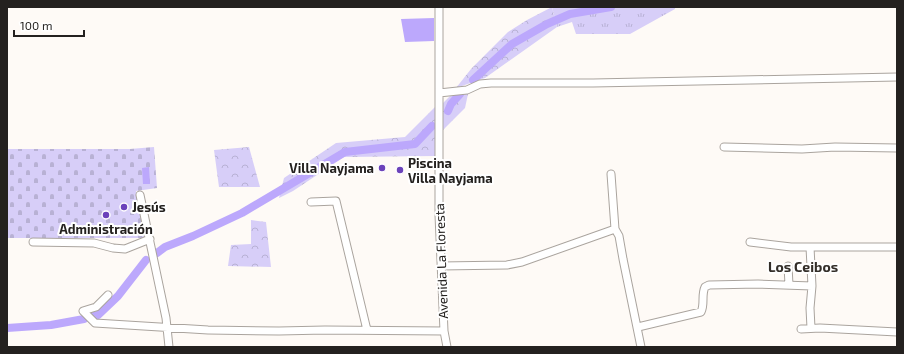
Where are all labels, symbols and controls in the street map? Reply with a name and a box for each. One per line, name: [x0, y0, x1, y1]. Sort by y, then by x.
scale bar: [14, 12, 84, 38]
text: 100 m: [20, 18, 52, 32]
place label: Piscina Villa Nayjama: [408, 155, 493, 186]
place label: Villa Nayjama: [289, 160, 374, 176]
marker: Villa Nayjama: [377, 163, 387, 173]
marker: Piscina Villa Nayjama: [395, 165, 405, 175]
place label: Jesús: [132, 199, 166, 215]
marker: Jesús: [119, 202, 129, 212]
street label: Avenida La Floresta: [431, 203, 451, 319]
marker: Administración: [101, 210, 111, 220]
place label: Administración: [59, 221, 153, 237]
district label: Los Ceibos: [768, 258, 838, 275]

